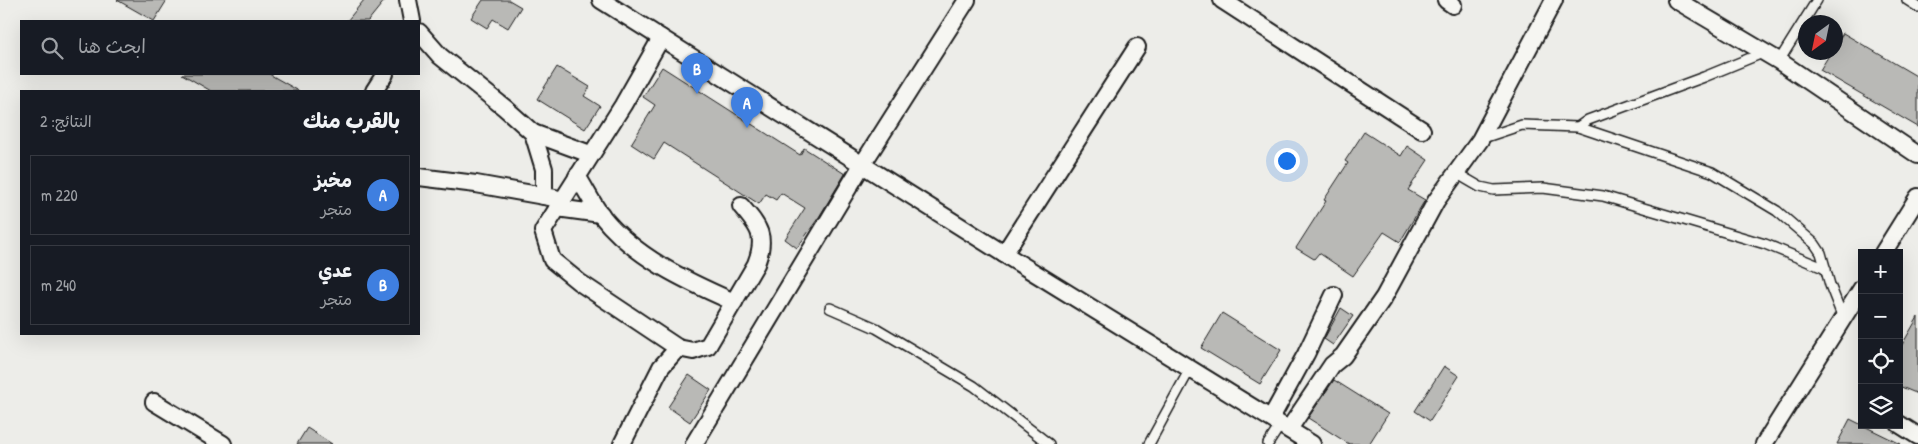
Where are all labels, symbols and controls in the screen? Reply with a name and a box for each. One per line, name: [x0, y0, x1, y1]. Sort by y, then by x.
north arrow: [1798, 15, 1843, 60]
search box: [20, 20, 420, 75]
text: ابحث هنا: [78, 33, 146, 59]
icon: search: [38, 34, 66, 62]
pin: B: [681, 53, 713, 94]
pin: A: [731, 87, 763, 128]
text: بالقرب منك: [303, 106, 400, 135]
text: النتائج: 2: [40, 110, 92, 132]
your location: [1274, 148, 1300, 174]
text: مخبز: [315, 167, 352, 193]
text: 220 m: [41, 184, 78, 206]
text: A: [379, 184, 387, 206]
text: متجر: [321, 198, 352, 220]
map controls: [1858, 249, 1903, 429]
button: +: [1858, 249, 1903, 294]
text: عدي: [318, 257, 352, 283]
text: 240 m: [41, 274, 76, 296]
text: B: [379, 274, 387, 296]
text: متجر: [321, 288, 352, 310]
button: −: [1858, 294, 1903, 339]
button: locate: [1858, 339, 1903, 384]
button: layers: [1858, 384, 1903, 429]

